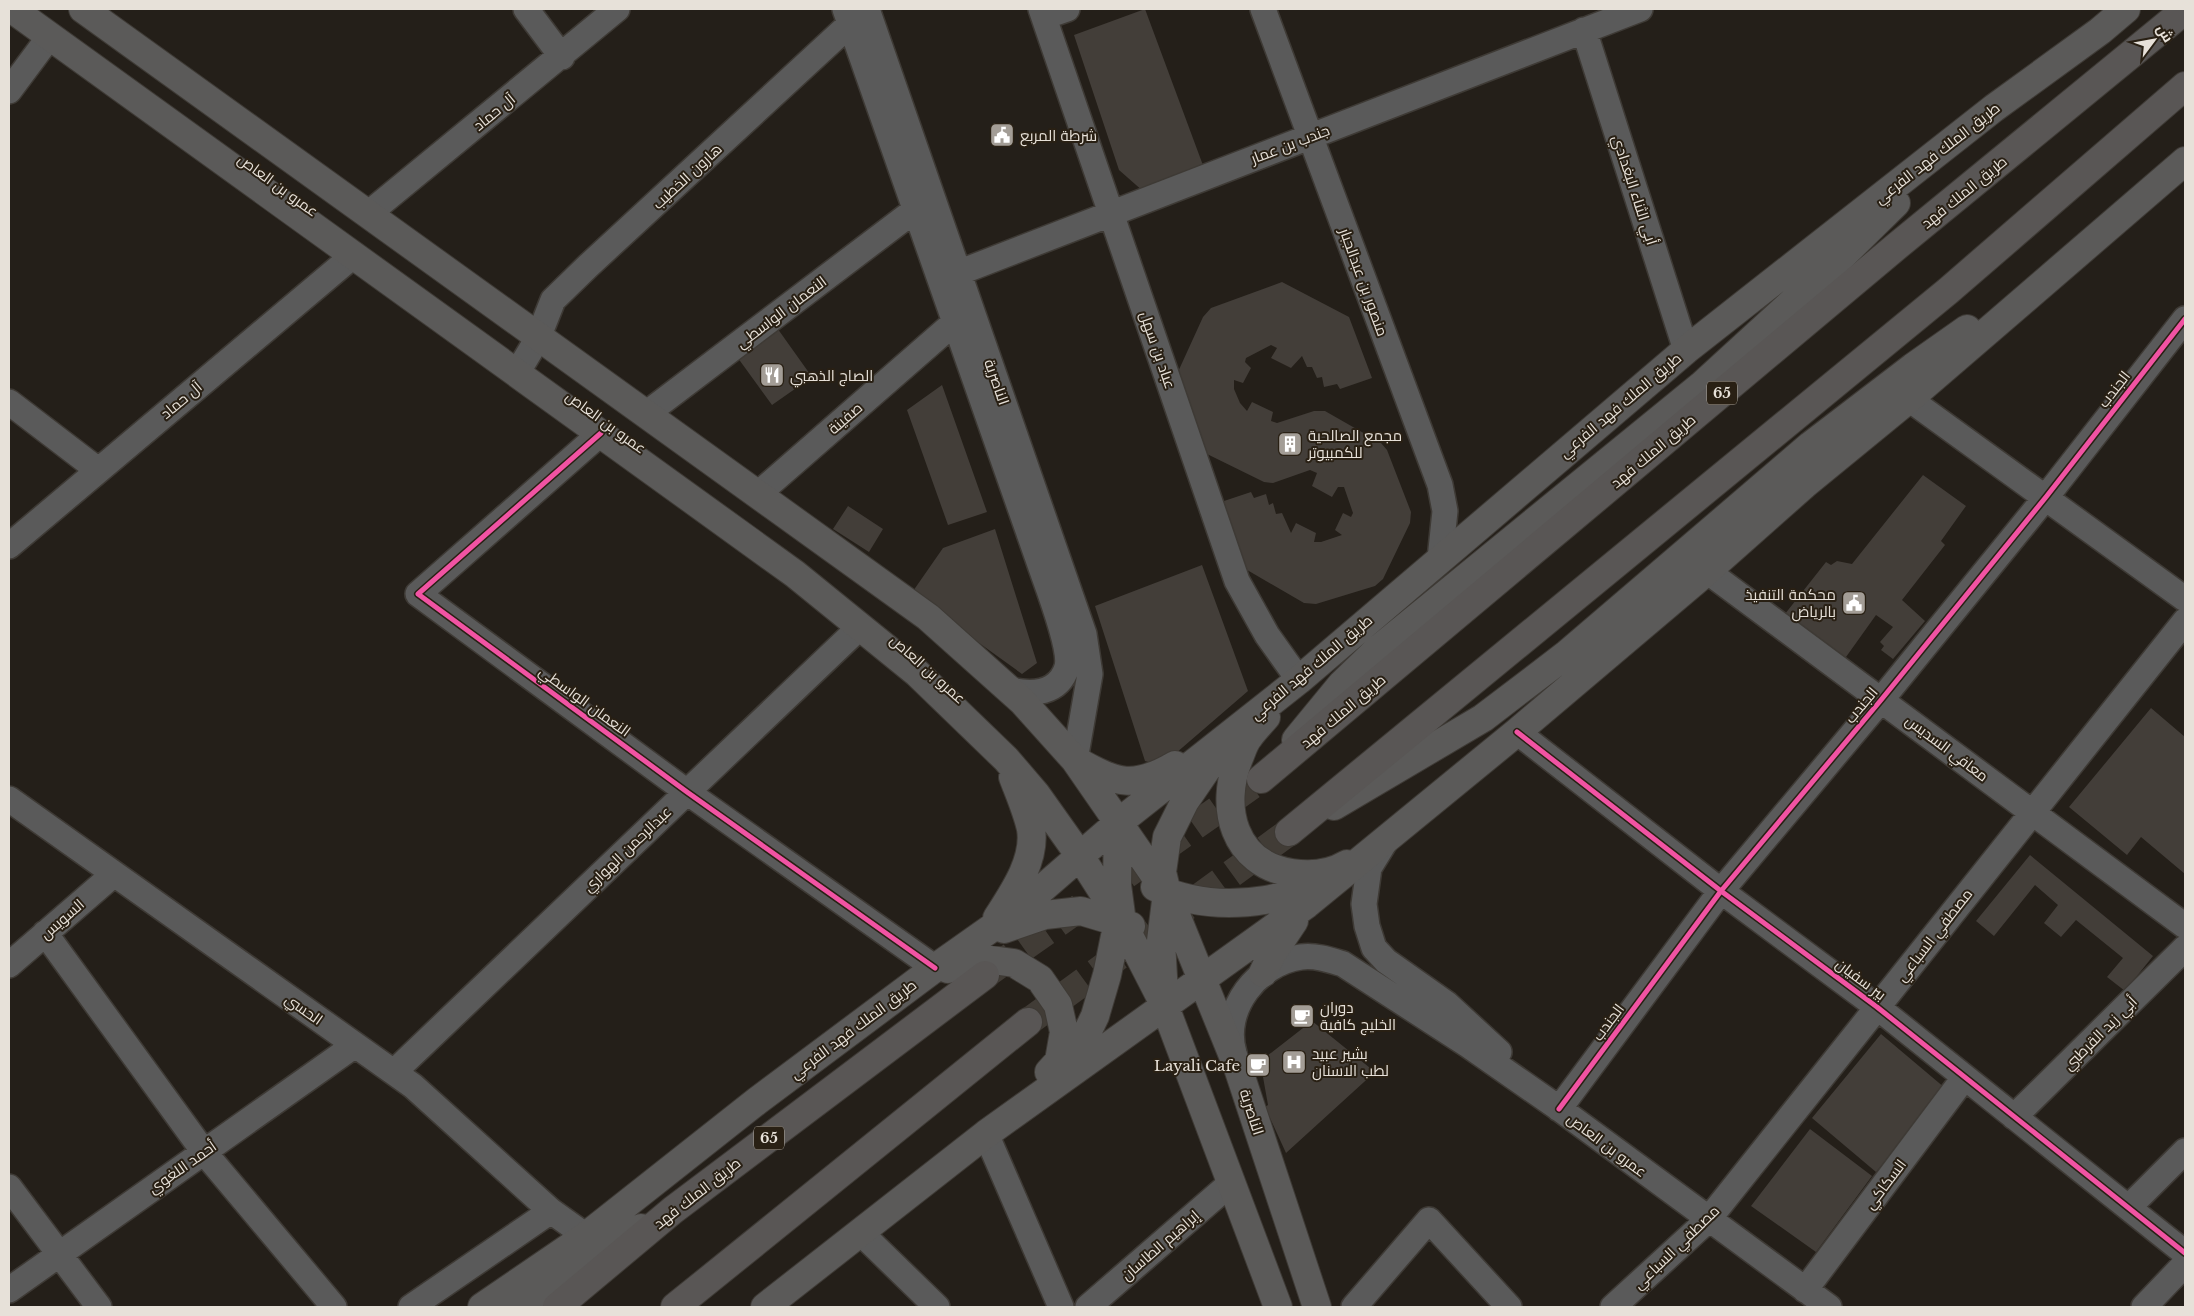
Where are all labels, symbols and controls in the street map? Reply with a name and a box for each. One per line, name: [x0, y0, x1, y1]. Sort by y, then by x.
north arrow: [2129, 15, 2179, 65]
text: ش: [2153, 21, 2177, 46]
street label: آل حماد: [469, 89, 519, 135]
street label: طريق الملك فهد الفرعي: [1871, 99, 2003, 207]
street label: جندب بن عمار: [1247, 120, 1333, 169]
public building icon: شرطة المربع: [989, 122, 1015, 148]
place label: شرطة المربع: [1020, 126, 1097, 147]
street label: أبي الثناء البغدادي: [1605, 133, 1662, 248]
street label: هارون الخطيب: [648, 139, 726, 214]
street label: عمرو بن العاص: [233, 149, 322, 221]
street label: طريق الملك فهد: [1918, 152, 2010, 232]
street label: منصور بن عبدالجبار: [1334, 224, 1392, 339]
street label: النعمان الواسطي: [732, 272, 832, 355]
street label: عباد بن سهل: [1135, 309, 1180, 392]
street label: طريق الملك فهد الفرعي: [1555, 349, 1685, 461]
street label: الناصرية: [980, 357, 1014, 407]
restaurant icon: الصاج الذهبي: [759, 362, 785, 388]
place label: الصاج الذهبي: [790, 366, 873, 388]
street label: الجندب: [2094, 367, 2134, 411]
street label: آل حماد: [156, 377, 206, 423]
road number: 65: [1707, 382, 1737, 404]
street label: عمرو بن العاص: [561, 386, 650, 458]
street label: صفينة: [824, 398, 866, 438]
street label: طريق الملك فهد: [1607, 410, 1699, 492]
place label: مجمع الصالحية للكمبيوتر: [1307, 426, 1402, 462]
building icon: مجمع الصالحية للكمبيوتر: [1277, 431, 1303, 457]
place label: محكمة التنفيذ بالرياض: [1745, 585, 1836, 622]
public building icon: محكمة التنفيذ بالرياض: [1841, 590, 1867, 616]
street label: طريق الملك فهد الفرعي: [1246, 611, 1376, 723]
street label: عمرو بن العاص: [886, 630, 970, 709]
street label: النعمان الواسطي: [534, 661, 635, 743]
street label: طريق الملك فهد: [1297, 670, 1389, 752]
street label: الجندب: [1840, 683, 1882, 727]
street label: معافي السديس: [1900, 711, 1992, 788]
street label: عبدالرحمن الهواري: [579, 802, 677, 898]
street label: مصطفي السباعي: [1892, 885, 1979, 987]
street label: السويس: [36, 895, 89, 944]
street label: بير سفيان: [1832, 954, 1890, 1005]
street label: طريق الملك فهد الفرعي: [786, 975, 922, 1085]
street label: الحسي: [280, 989, 327, 1031]
street label: أبي زيد القرطبي: [2059, 992, 2143, 1076]
place label: دوران الخليج كافية: [1320, 998, 1396, 1036]
street label: الجندب: [1588, 1000, 1628, 1044]
cafe icon: دوران الخليج كافية: [1289, 1003, 1315, 1029]
place label: بشير عبيد لطب الاسنان: [1312, 1044, 1389, 1081]
hospital icon: بشير عبيد لطب الاسنان: [1281, 1049, 1307, 1075]
cafe icon: Layali Cafe: [1245, 1052, 1271, 1078]
place label: Layali Cafe: [1154, 1056, 1240, 1075]
street label: الناصرية: [1236, 1087, 1268, 1137]
street label: عمرو بن العاص: [1563, 1109, 1651, 1182]
road number: 65: [754, 1126, 784, 1150]
street label: أحمد اللغوي: [144, 1136, 222, 1200]
street label: طريق الملك فهد: [650, 1153, 745, 1234]
street label: السكاكي: [1860, 1155, 1912, 1215]
street label: مصطفي السباعي: [1629, 1201, 1725, 1295]
street label: إبراهيم الطاسان: [1117, 1206, 1204, 1285]

